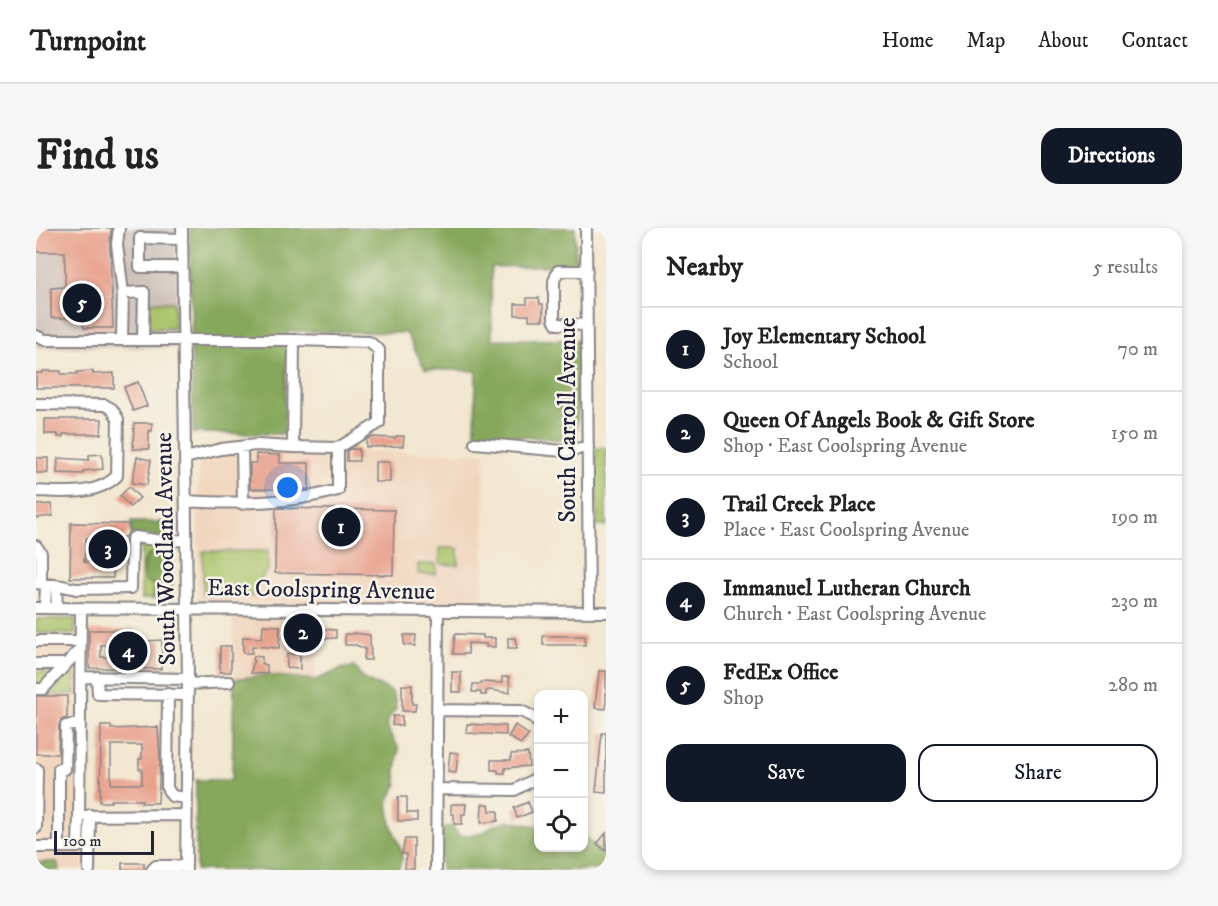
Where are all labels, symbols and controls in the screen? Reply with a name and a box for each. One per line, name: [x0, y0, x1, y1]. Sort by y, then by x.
text: Turnpoint: [30, 24, 146, 59]
text: Home: [882, 28, 934, 54]
text: Map: [967, 28, 1005, 54]
text: About: [1038, 28, 1089, 54]
text: Contact: [1122, 28, 1188, 54]
button: Directions: [1041, 128, 1182, 184]
text: Find us: [36, 130, 159, 182]
text: Nearby: [666, 251, 743, 284]
text: 5 results: [1093, 255, 1158, 280]
pin: 5: [62, 280, 102, 326]
street label: South Carroll Avenue: [553, 317, 583, 523]
text: Joy Elementary School: [723, 323, 926, 350]
text: 1: [682, 337, 689, 362]
text: 70 m: [1117, 337, 1158, 362]
text: School: [723, 350, 778, 375]
text: Queen Of Angels Book & Gift Store: [723, 407, 1035, 434]
text: 2: [681, 421, 690, 446]
text: 150 m: [1111, 421, 1158, 446]
street label: South Woodland Avenue: [149, 432, 183, 666]
text: Shop · East Coolspring Avenue: [723, 434, 967, 459]
your location: [273, 473, 302, 502]
text: Trail Creek Place: [723, 491, 876, 518]
pin: 1: [322, 504, 360, 550]
text: 3: [682, 505, 689, 530]
text: 190 m: [1111, 505, 1158, 530]
text: Place · East Coolspring Avenue: [723, 518, 969, 543]
pin: 3: [88, 526, 128, 572]
street label: East Coolspring Avenue: [207, 573, 435, 607]
text: Immanuel Lutheran Church: [723, 575, 971, 602]
text: 4: [680, 589, 691, 614]
text: 230 m: [1111, 589, 1158, 614]
text: Church · East Coolspring Avenue: [723, 602, 986, 627]
pin: 2: [284, 610, 322, 656]
pin: 4: [108, 628, 148, 674]
text: FedEx Office: [723, 659, 838, 686]
text: 5: [681, 673, 690, 698]
text: 280 m: [1108, 673, 1158, 698]
text: Shop: [723, 686, 764, 711]
map controls: [534, 690, 588, 852]
button: +: [534, 690, 588, 744]
button: −: [534, 744, 588, 798]
button: Save: [666, 744, 906, 802]
button: Share: [918, 744, 1158, 802]
button: locate: [534, 798, 588, 852]
scale bar: [54, 828, 154, 856]
text: 100 m: [63, 831, 102, 851]

